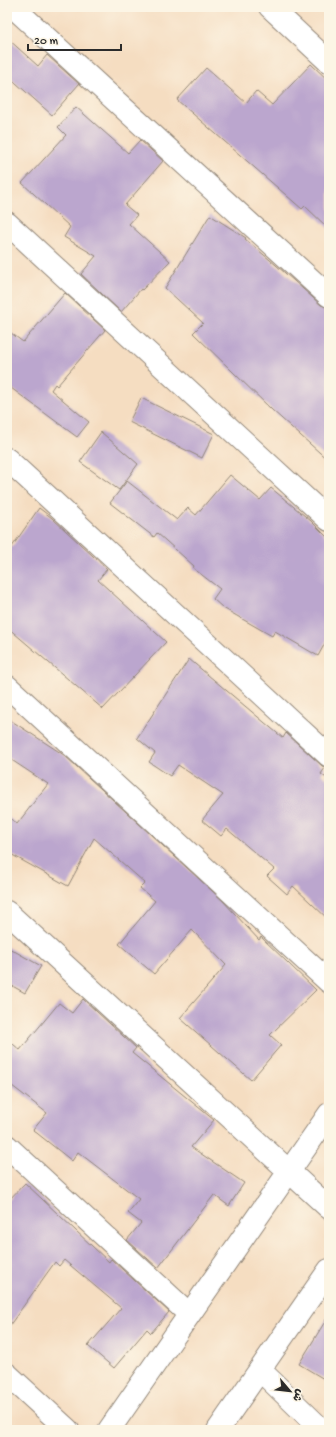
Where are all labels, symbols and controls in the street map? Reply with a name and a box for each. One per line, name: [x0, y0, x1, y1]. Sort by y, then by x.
scale bar: [28, 26, 121, 52]
text: 20 m: [34, 35, 59, 49]
north arrow: [270, 1371, 310, 1411]
text: ش: [289, 1387, 305, 1403]

